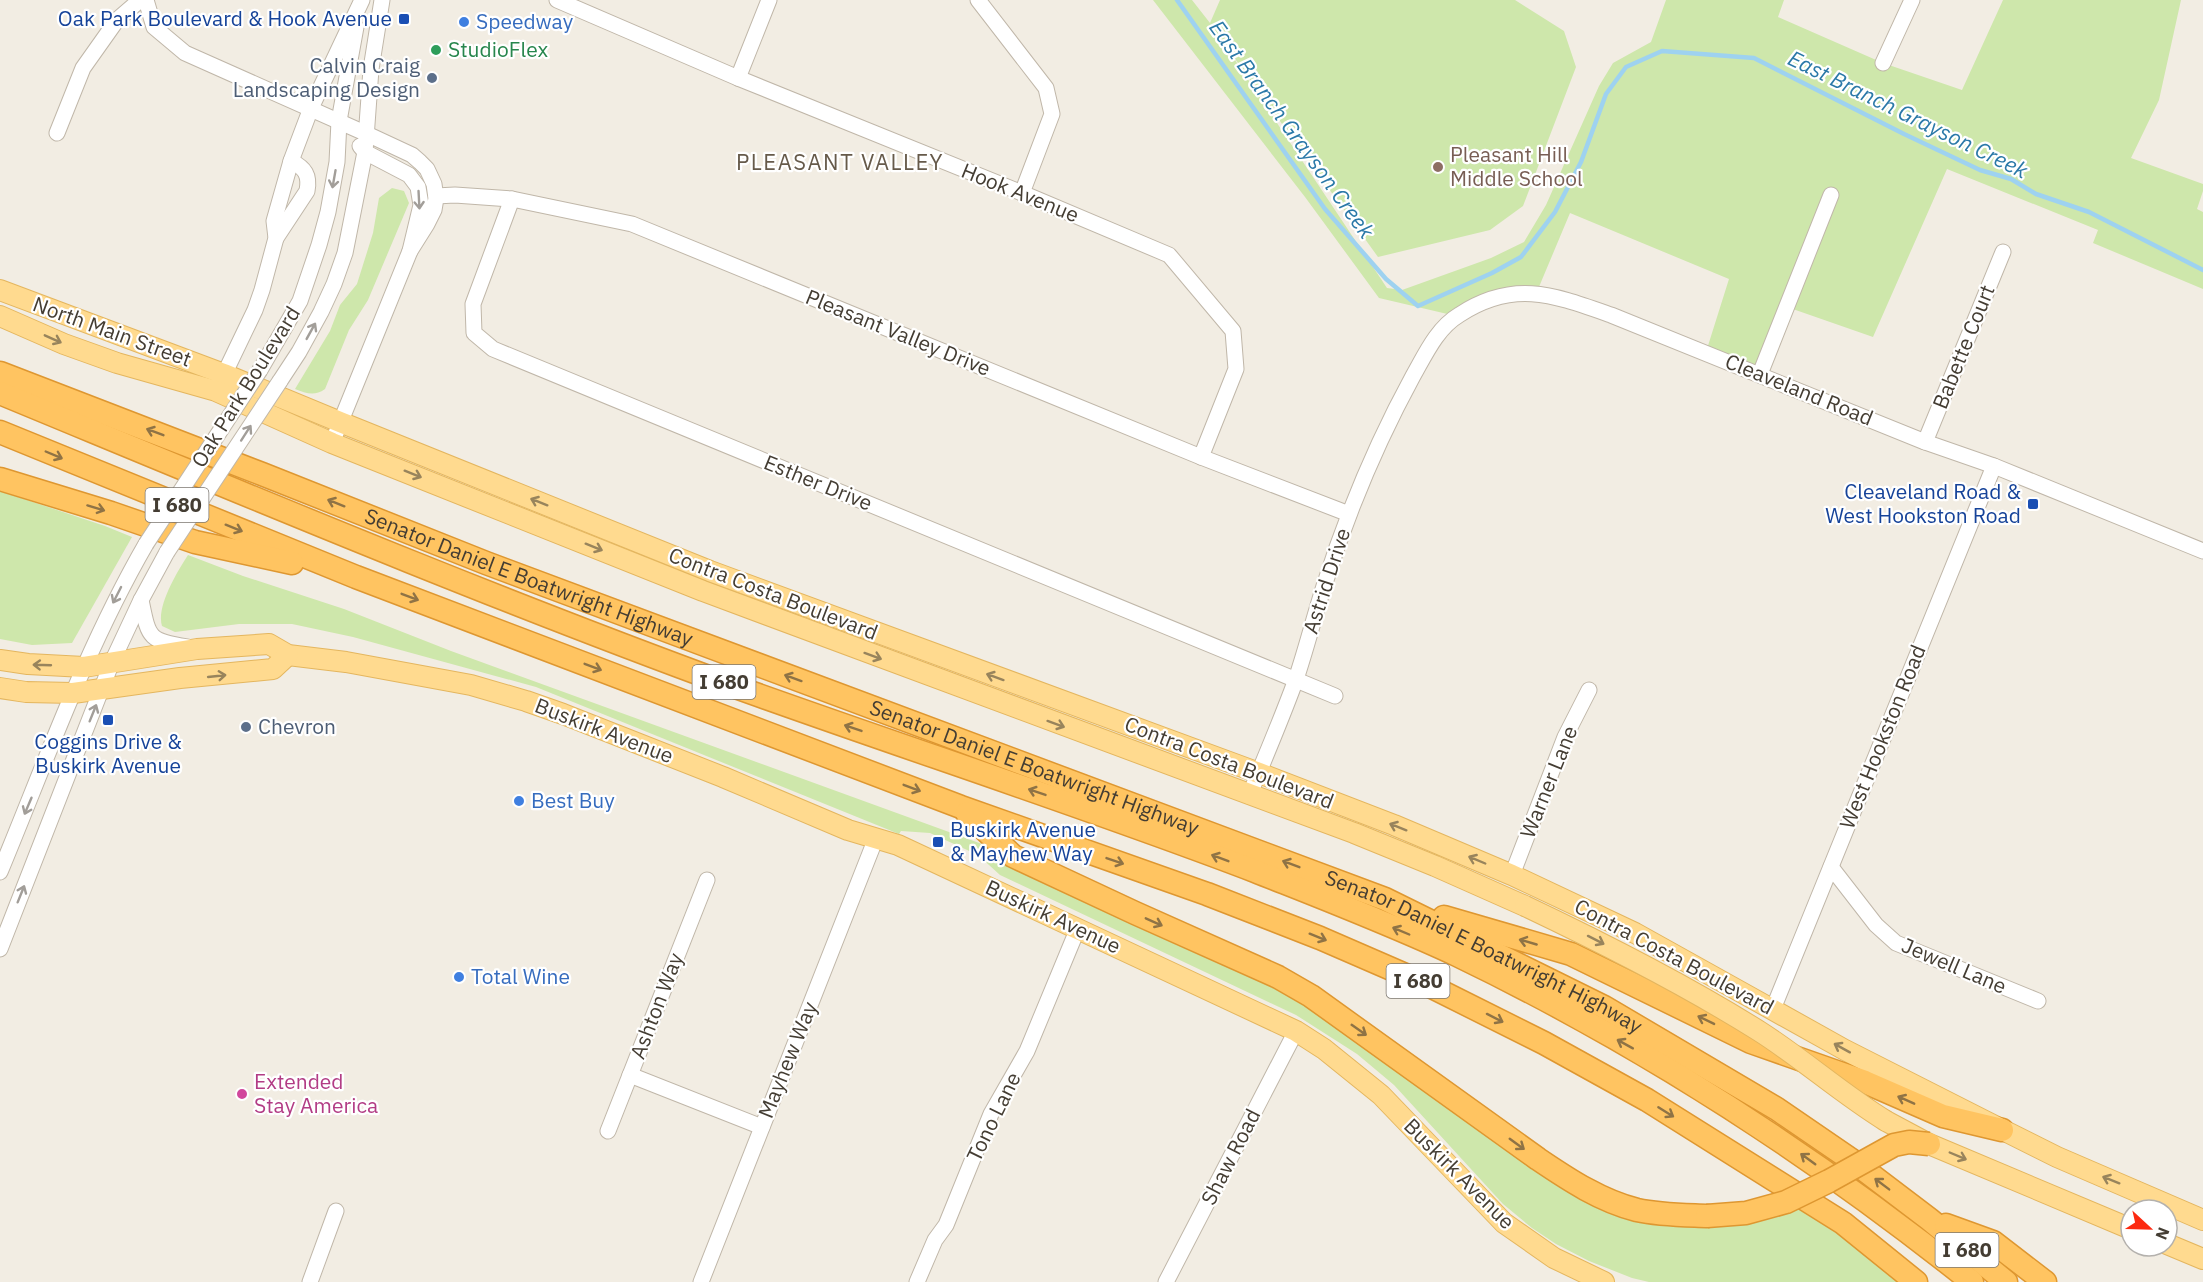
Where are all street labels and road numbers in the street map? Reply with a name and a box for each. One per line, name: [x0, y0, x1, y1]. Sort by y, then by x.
street label: Hook Avenue: [957, 156, 1083, 228]
street label: Babette Court: [1925, 280, 2001, 413]
street label: Pleasant Valley Drive: [802, 282, 995, 382]
street label: North Main Street: [29, 289, 195, 373]
street label: Oak Park Boulevard: [184, 301, 306, 472]
street label: Cleaveland Road: [1721, 347, 1878, 432]
street label: Esther Drive: [760, 448, 877, 517]
road number: I 680: [146, 488, 208, 522]
street label: Senator Daniel E Boatwright Highway: [361, 501, 698, 652]
street label: Astrid Drive: [1296, 524, 1356, 637]
street label: Contra Costa Boulevard: [665, 540, 882, 646]
street label: West Hookston Road: [1832, 641, 1932, 833]
road number: I 680: [692, 665, 756, 699]
street label: Buskirk Avenue: [531, 691, 678, 769]
street label: Senator Daniel E Boatwright Highway: [866, 693, 1204, 841]
street label: Contra Costa Boulevard: [1121, 709, 1338, 815]
street label: Warner Lane: [1513, 721, 1583, 842]
street label: Senator Daniel E Boatwright Highway: [1321, 863, 1648, 1040]
street label: Buskirk Avenue: [981, 873, 1126, 960]
street label: Contra Costa Boulevard: [1570, 892, 1779, 1021]
street label: Jewell Lane: [1898, 930, 2011, 1000]
street label: Ashton Way: [623, 948, 689, 1063]
road number: I 680: [1386, 964, 1450, 998]
street label: Mayhew Way: [751, 997, 823, 1122]
street label: Tono Lane: [959, 1067, 1027, 1166]
street label: Shaw Road: [1194, 1104, 1266, 1210]
street label: Buskirk Avenue: [1398, 1112, 1521, 1235]
road number: I 680: [1936, 1233, 1998, 1267]

